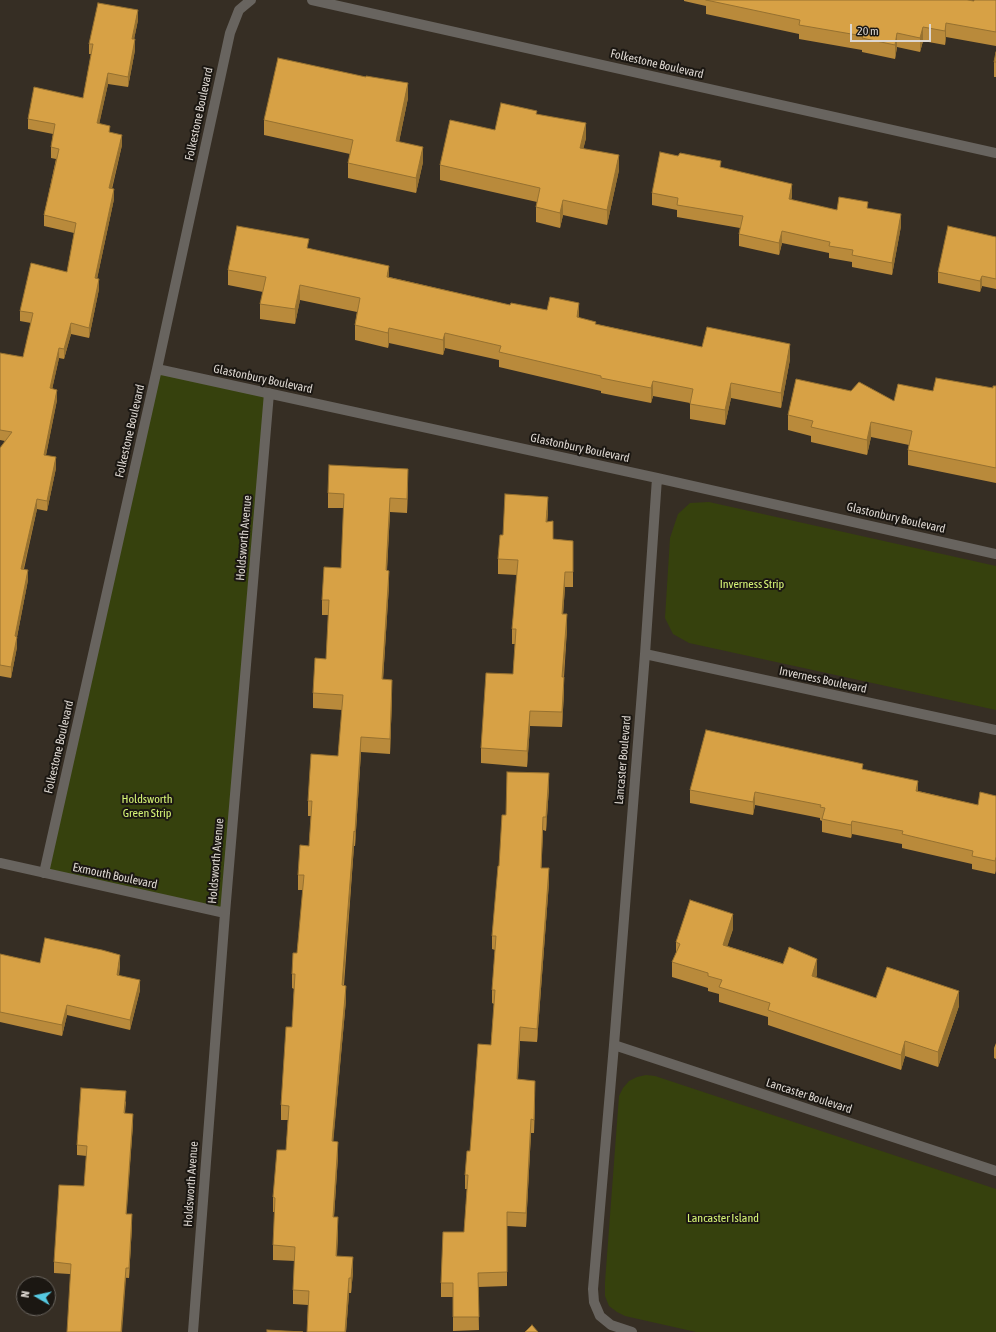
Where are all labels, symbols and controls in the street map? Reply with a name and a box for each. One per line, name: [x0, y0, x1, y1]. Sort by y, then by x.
scale bar: [852, 16, 933, 42]
text: 20 m: [857, 24, 879, 38]
street label: Folkestone Boulevard: [609, 46, 705, 82]
street label: Folkestone Boulevard: [182, 66, 216, 162]
street label: Glastonbury Boulevard: [212, 361, 314, 397]
street label: Folkestone Boulevard: [112, 383, 148, 479]
street label: Glastonbury Boulevard: [529, 430, 631, 466]
street label: Holdsworth Avenue: [233, 495, 255, 581]
street label: Glastonbury Boulevard: [845, 500, 947, 536]
park label: Inverness Strip: [720, 577, 784, 591]
street label: Inverness Boulevard: [778, 664, 868, 696]
street label: Folkestone Boulevard: [41, 699, 77, 795]
street label: Lancaster Boulevard: [612, 715, 634, 805]
park label: Holdsworth Green Strip: [122, 792, 172, 820]
street label: Holdsworth Avenue: [205, 818, 227, 904]
street label: Exmouth Boulevard: [71, 860, 159, 892]
street label: Lancaster Boulevard: [764, 1075, 854, 1117]
street label: Holdsworth Avenue: [181, 1141, 201, 1227]
park label: Lancaster Island: [687, 1211, 759, 1225]
north arrow: [16, 1276, 56, 1316]
text: N: [19, 1290, 32, 1298]

